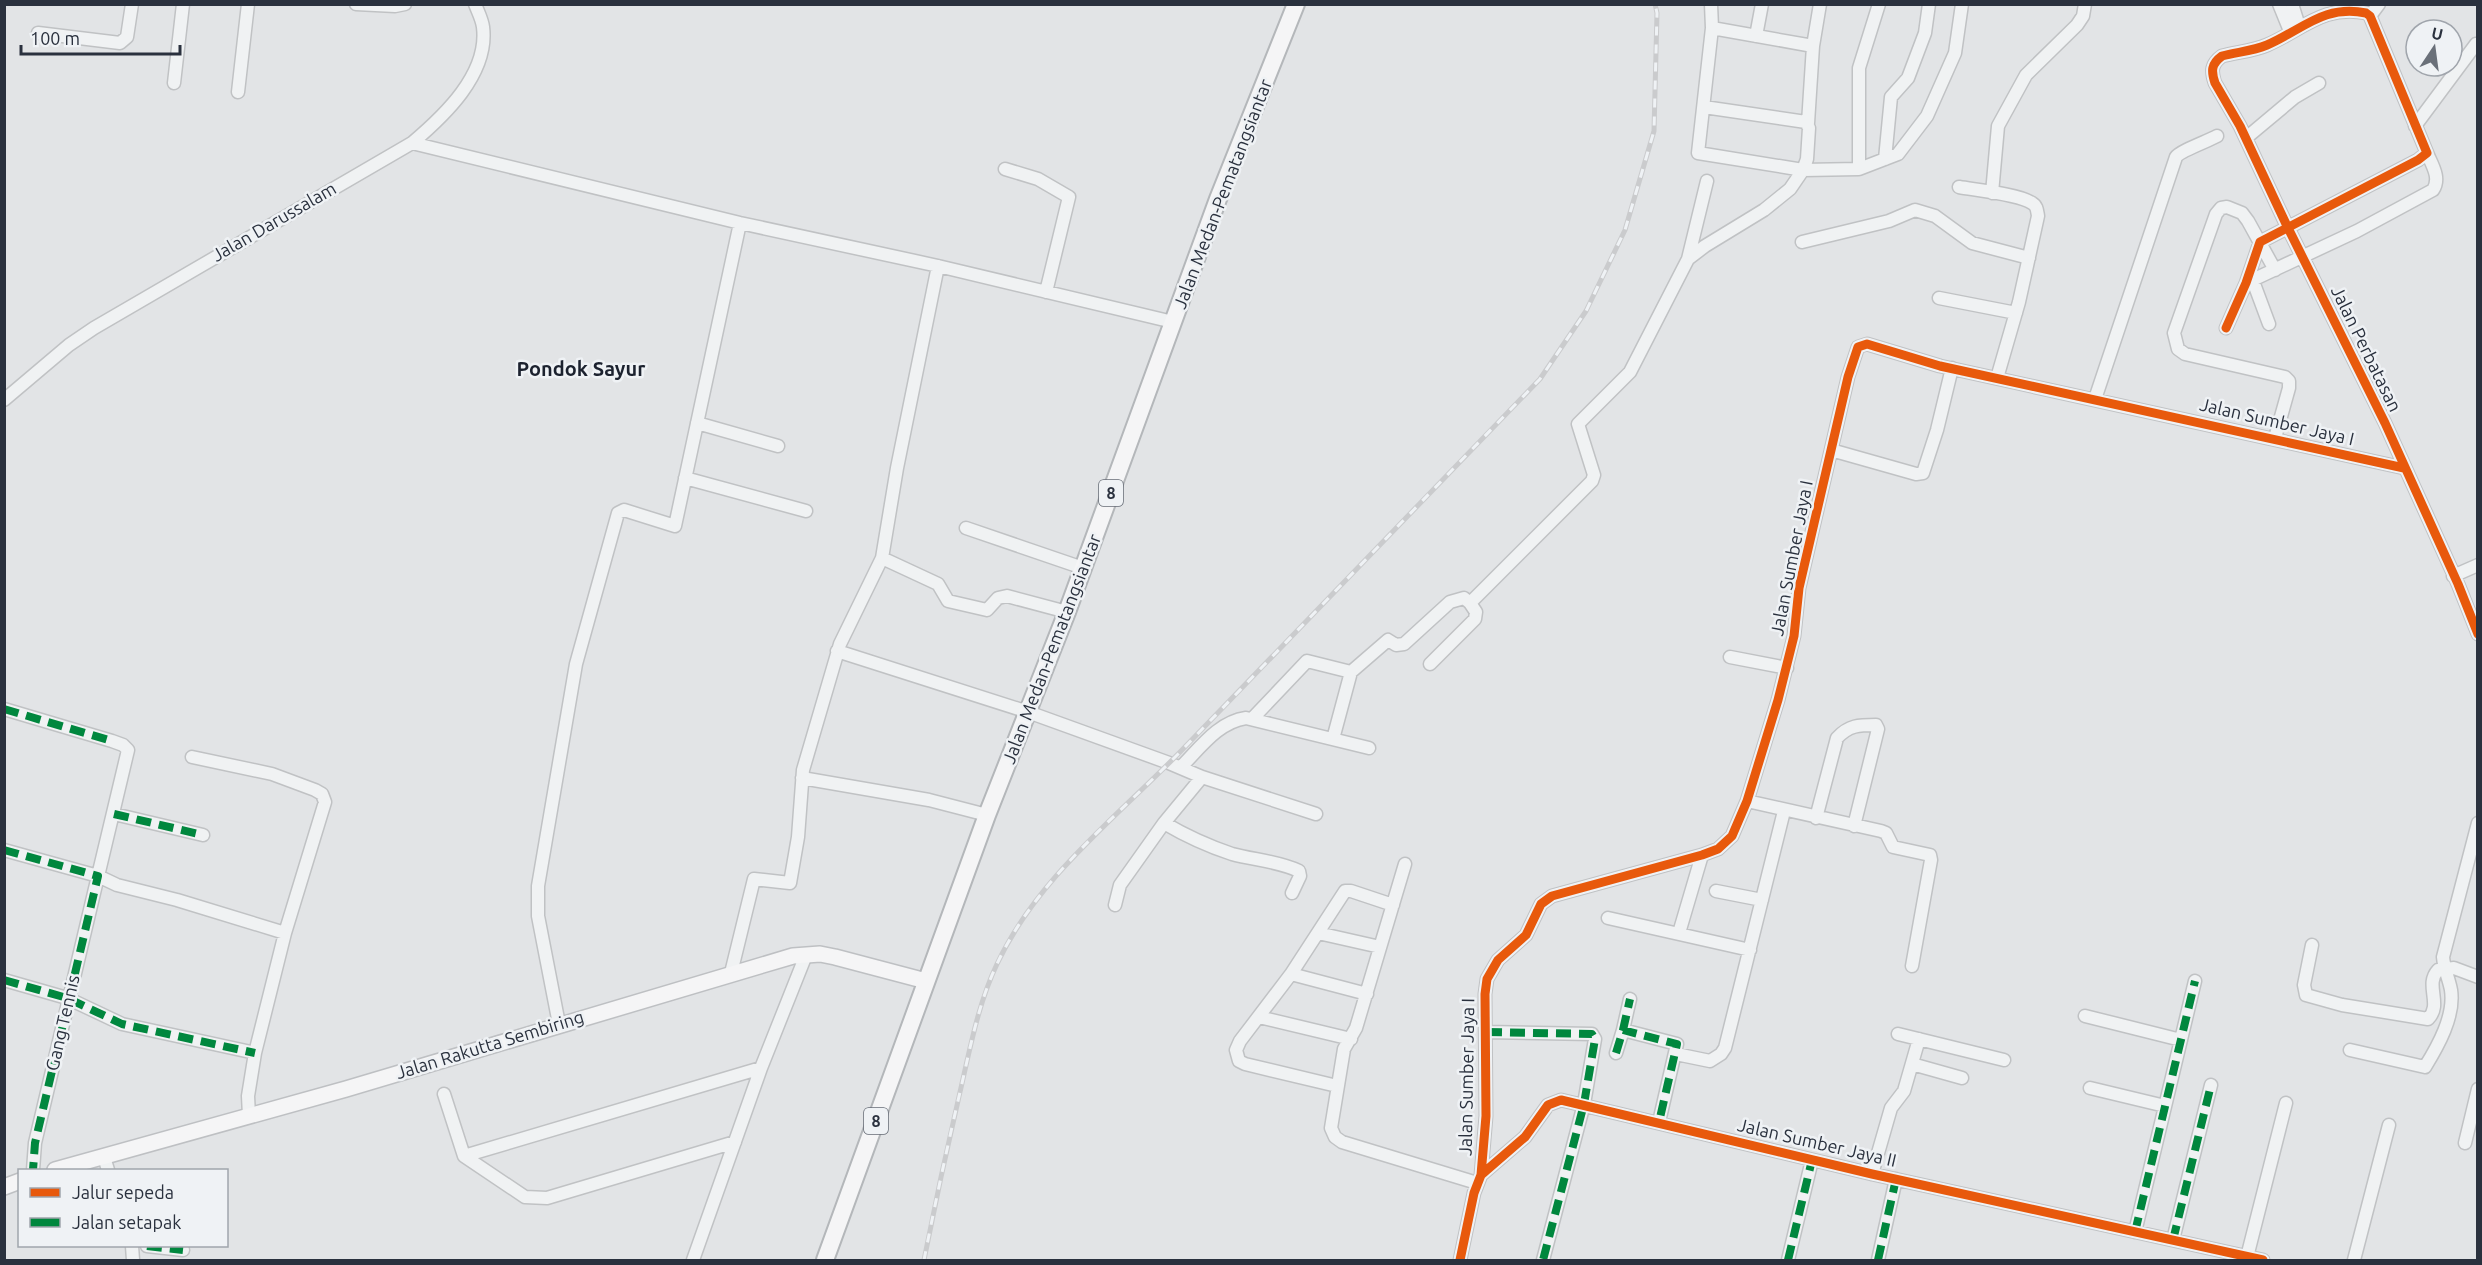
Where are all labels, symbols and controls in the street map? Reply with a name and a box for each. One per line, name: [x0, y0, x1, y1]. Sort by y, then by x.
scale bar: [21, 18, 180, 56]
north arrow: [2404, 18, 2464, 78]
text: U: [2430, 23, 2445, 43]
text: 100 m: [30, 28, 80, 48]
street label: Jalan Medan-Pematangsiantar: [1169, 76, 1275, 311]
street label: Jalan Darussalam: [208, 177, 339, 265]
street label: Jalan Perbatasan: [2328, 283, 2406, 415]
district label: Pondok Sayur: [517, 357, 646, 380]
street label: Jalan Sumber Jaya I: [2198, 394, 2356, 449]
street label: Jalan Sumber Jaya I: [1766, 478, 1816, 637]
road number: 8: [1099, 480, 1123, 506]
street label: Jalan Medan-Pematangsiantar: [998, 531, 1104, 766]
street label: Gang Tennis: [41, 973, 83, 1073]
street label: Jalan Sumber Jaya I: [1455, 998, 1477, 1156]
street label: Jalan Rakutta Sembiring: [393, 1006, 586, 1082]
road number: 8: [864, 1108, 888, 1134]
street label: Jalan Sumber Jaya II: [1736, 1114, 1899, 1170]
legend: [18, 1169, 228, 1247]
text: Jalur sepeda: [72, 1182, 174, 1202]
text: Jalan setapak: [72, 1212, 181, 1232]

